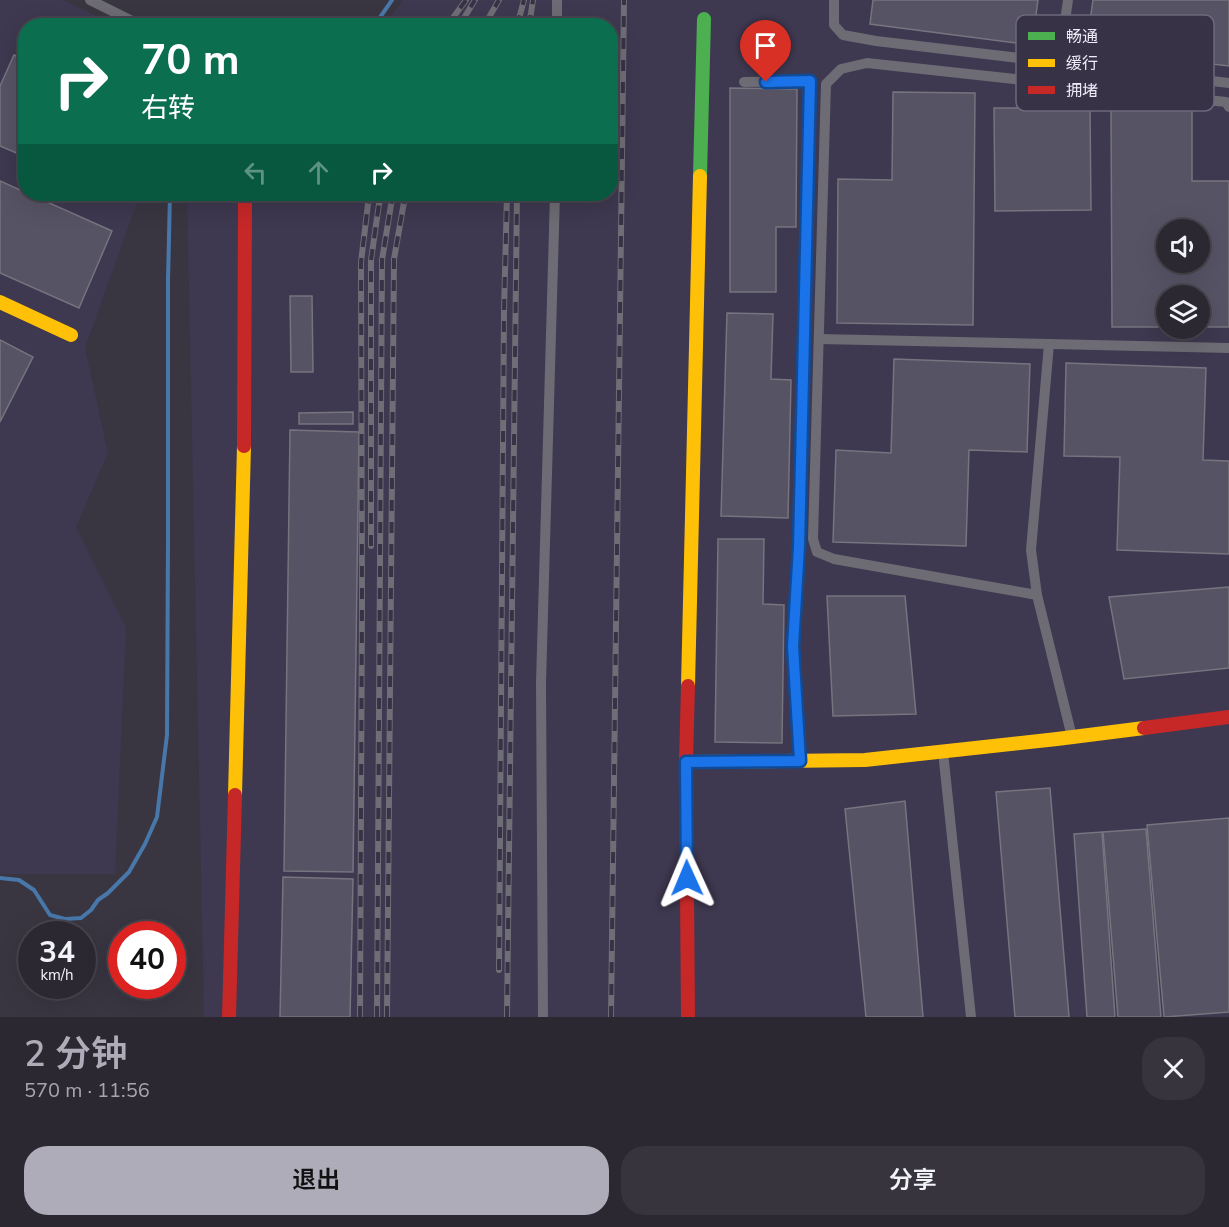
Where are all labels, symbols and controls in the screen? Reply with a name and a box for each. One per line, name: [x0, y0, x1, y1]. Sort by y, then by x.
legend: [1016, 15, 1214, 111]
pin: [740, 20, 791, 82]
text: 畅通: [1066, 26, 1098, 48]
icon: arrive: [749, 29, 782, 62]
text: 70 m: [141, 32, 240, 89]
icon: right: [42, 42, 120, 120]
text: 缓行: [1066, 53, 1098, 75]
text: 拥堵: [1066, 80, 1098, 102]
text: 右转: [141, 90, 195, 127]
icon: left: [239, 156, 272, 189]
icon: ahead: [302, 156, 335, 189]
icon: right: [365, 156, 398, 189]
map controls: [1156, 219, 1210, 339]
button: sound: [1156, 219, 1210, 273]
button: layers: [1156, 285, 1210, 339]
position arrow: [655, 846, 719, 910]
speed limit sign: 40: [108, 921, 186, 999]
text: 34: [39, 932, 75, 973]
text: km/h: [40, 965, 74, 985]
text: 2 分钟: [24, 1030, 127, 1079]
button: close: [1142, 1037, 1205, 1100]
text: 570 m · 11:56: [24, 1077, 150, 1104]
button: 退出: [24, 1146, 609, 1215]
button: 分享: [621, 1146, 1205, 1215]

